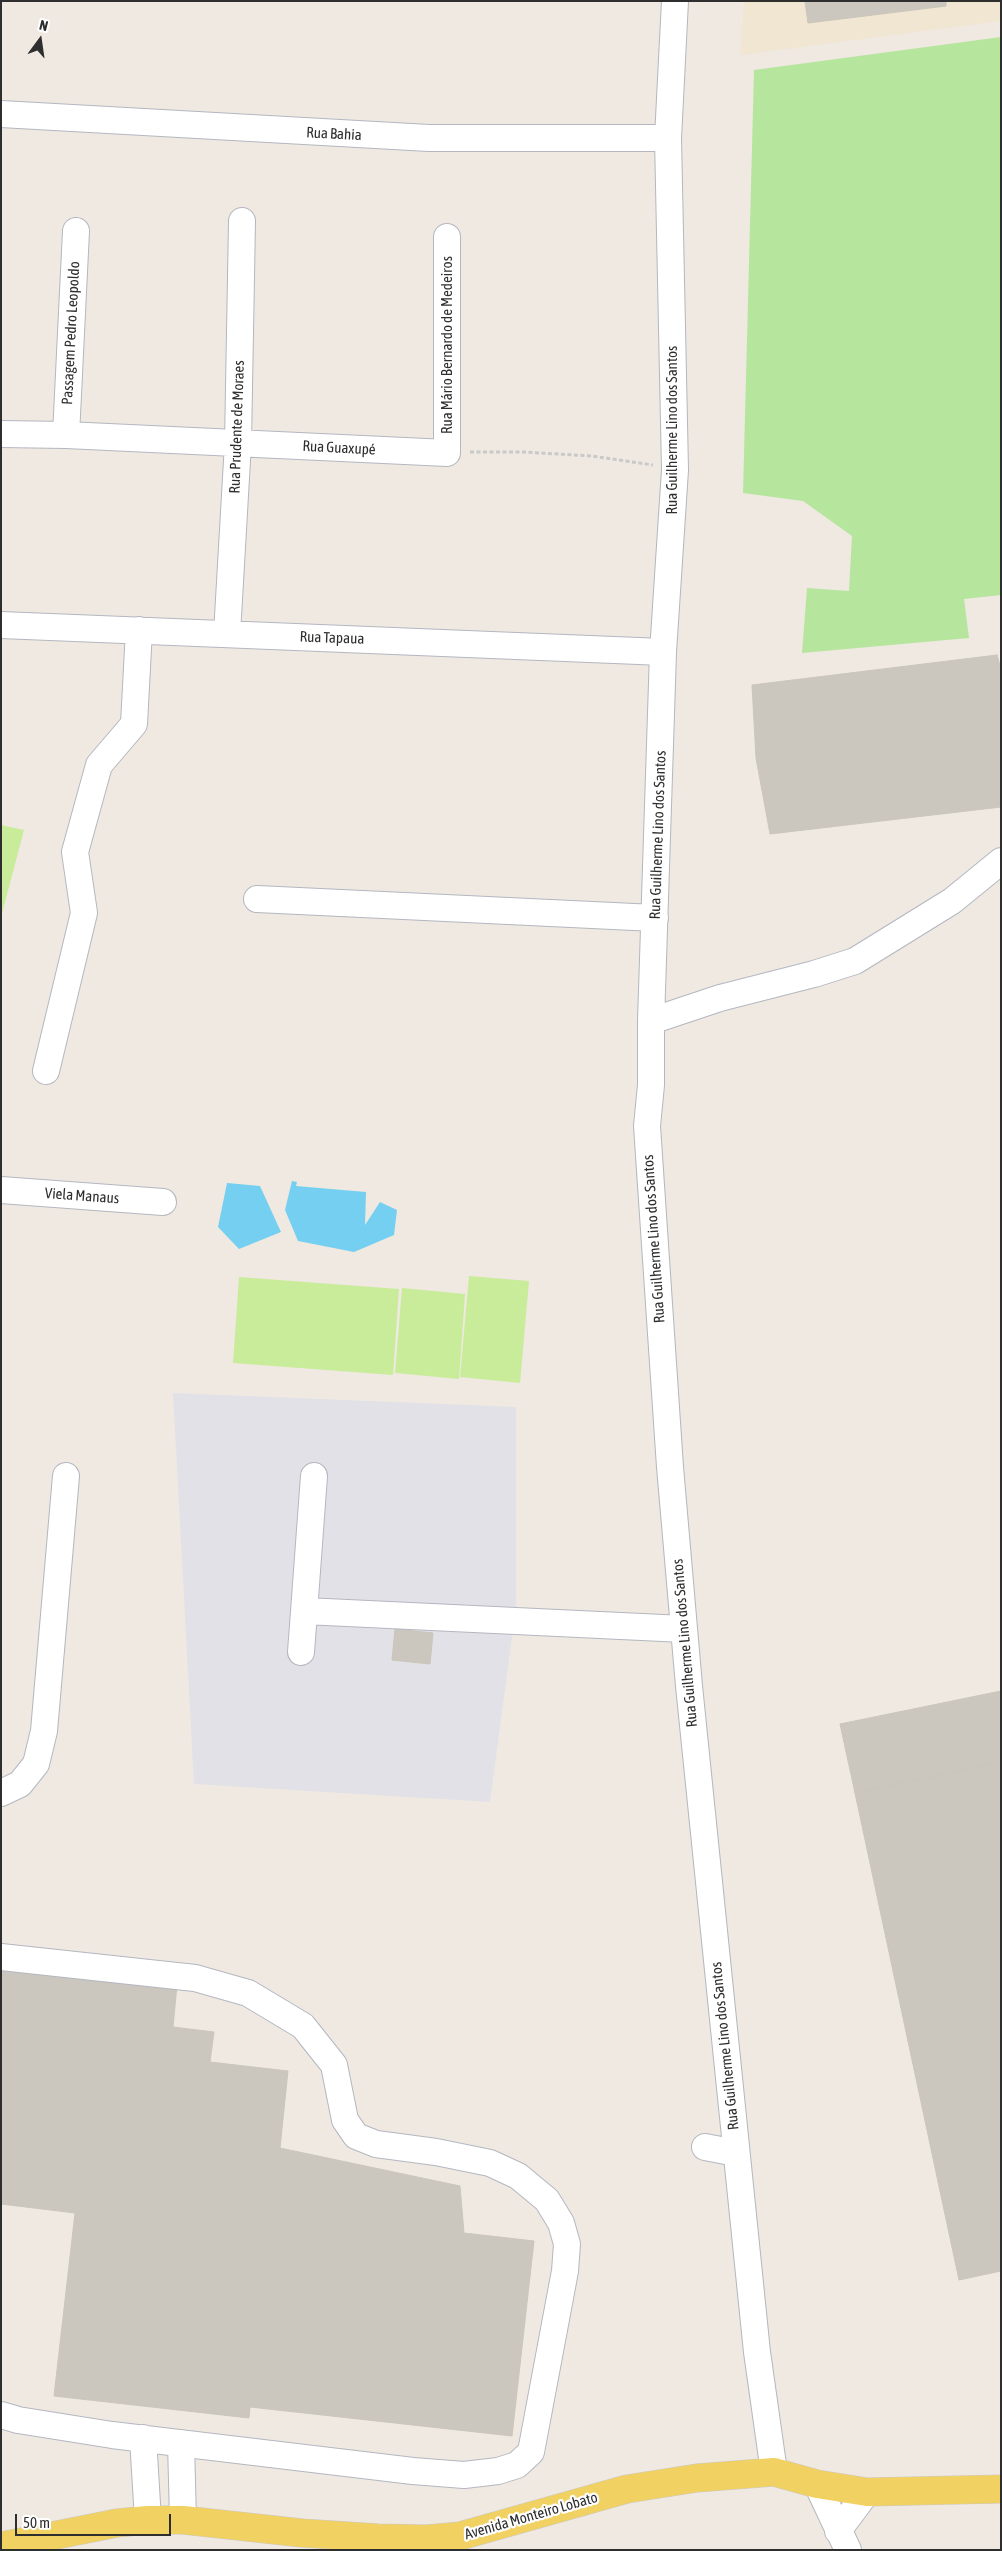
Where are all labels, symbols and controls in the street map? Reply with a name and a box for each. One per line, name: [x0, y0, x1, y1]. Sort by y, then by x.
north arrow: [15, 15, 65, 65]
text: N: [38, 17, 50, 34]
street label: Rua Bahia: [306, 124, 362, 144]
street label: Rua Mário Bernardo de Medeiros: [438, 256, 456, 434]
street label: Passagem Pedro Leopoldo: [58, 261, 84, 405]
street label: Rua Guilherme Lino dos Santos: [663, 346, 681, 514]
street label: Rua Prudente de Moraes: [226, 360, 248, 494]
street label: Rua Guaxupé: [302, 437, 376, 459]
street label: Rua Tapaua: [299, 628, 365, 648]
street label: Rua Guilherme Lino dos Santos: [646, 750, 670, 920]
street label: Rua Guilherme Lino dos Santos: [639, 1154, 669, 1324]
street label: Viela Manaus: [44, 1184, 120, 1208]
street label: Rua Guilherme Lino dos Santos: [669, 1558, 701, 1728]
street label: Rua Guilherme Lino dos Santos: [707, 1961, 743, 2131]
street label: Avenida Monteiro Lobato: [462, 2488, 600, 2544]
scale bar: [18, 2504, 174, 2536]
text: 50 m: [23, 2514, 50, 2531]

